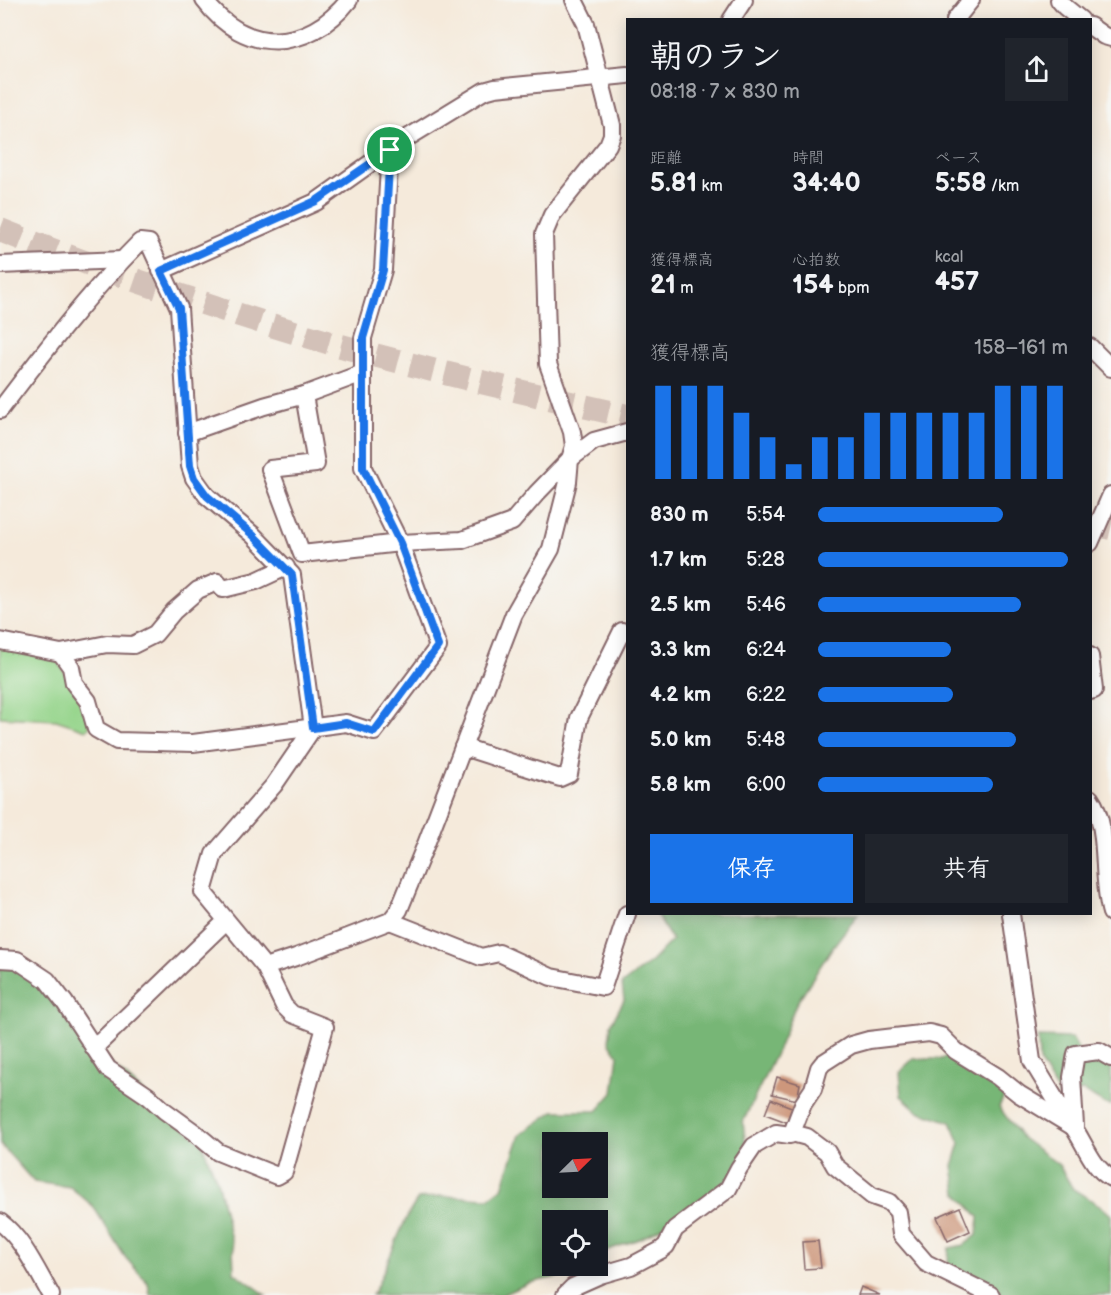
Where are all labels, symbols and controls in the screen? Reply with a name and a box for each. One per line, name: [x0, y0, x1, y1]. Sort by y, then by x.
text: 朝のラン: [650, 37, 782, 77]
button: share: [1005, 38, 1068, 101]
text: 08:18 · 7 × 830 m: [650, 80, 800, 104]
pin: [364, 124, 415, 175]
icon: arrive: [373, 133, 406, 166]
text: 距離: [650, 149, 682, 168]
text: 時間: [792, 149, 824, 168]
text: ペース: [935, 149, 982, 168]
text: 5.81: [650, 168, 697, 199]
text: 34:40: [792, 168, 861, 199]
text: 5:58: [935, 168, 987, 199]
text: km: [697, 177, 723, 196]
text: /km: [987, 177, 1019, 196]
text: kcal: [935, 248, 963, 267]
text: 獲得標高: [650, 251, 714, 270]
text: 心拍数: [792, 251, 840, 270]
text: 457: [935, 267, 979, 298]
text: 21: [650, 270, 676, 301]
text: 154: [792, 270, 834, 301]
text: m: [676, 279, 694, 298]
text: bpm: [834, 279, 869, 298]
text: 158–161 m: [974, 336, 1068, 360]
text: 獲得標高: [650, 341, 730, 365]
text: 830 m: [650, 503, 709, 527]
text: 5:54: [746, 503, 785, 527]
text: 1.7 km: [650, 548, 707, 572]
text: 5:28: [746, 548, 785, 572]
text: 2.5 km: [650, 593, 711, 617]
text: 5:46: [746, 593, 786, 617]
text: 3.3 km: [650, 638, 711, 662]
text: 6:24: [746, 638, 786, 662]
text: 4.2 km: [650, 683, 711, 707]
text: 6:22: [746, 683, 786, 707]
text: 5.0 km: [650, 728, 711, 752]
text: 5:48: [746, 728, 785, 752]
text: 5.8 km: [650, 773, 711, 797]
text: 6:00: [746, 773, 786, 797]
button: 保存: [650, 834, 853, 903]
button: 共有: [865, 834, 1068, 903]
north arrow: [542, 1132, 608, 1198]
map controls: [542, 1132, 608, 1276]
button: locate: [542, 1210, 608, 1276]

